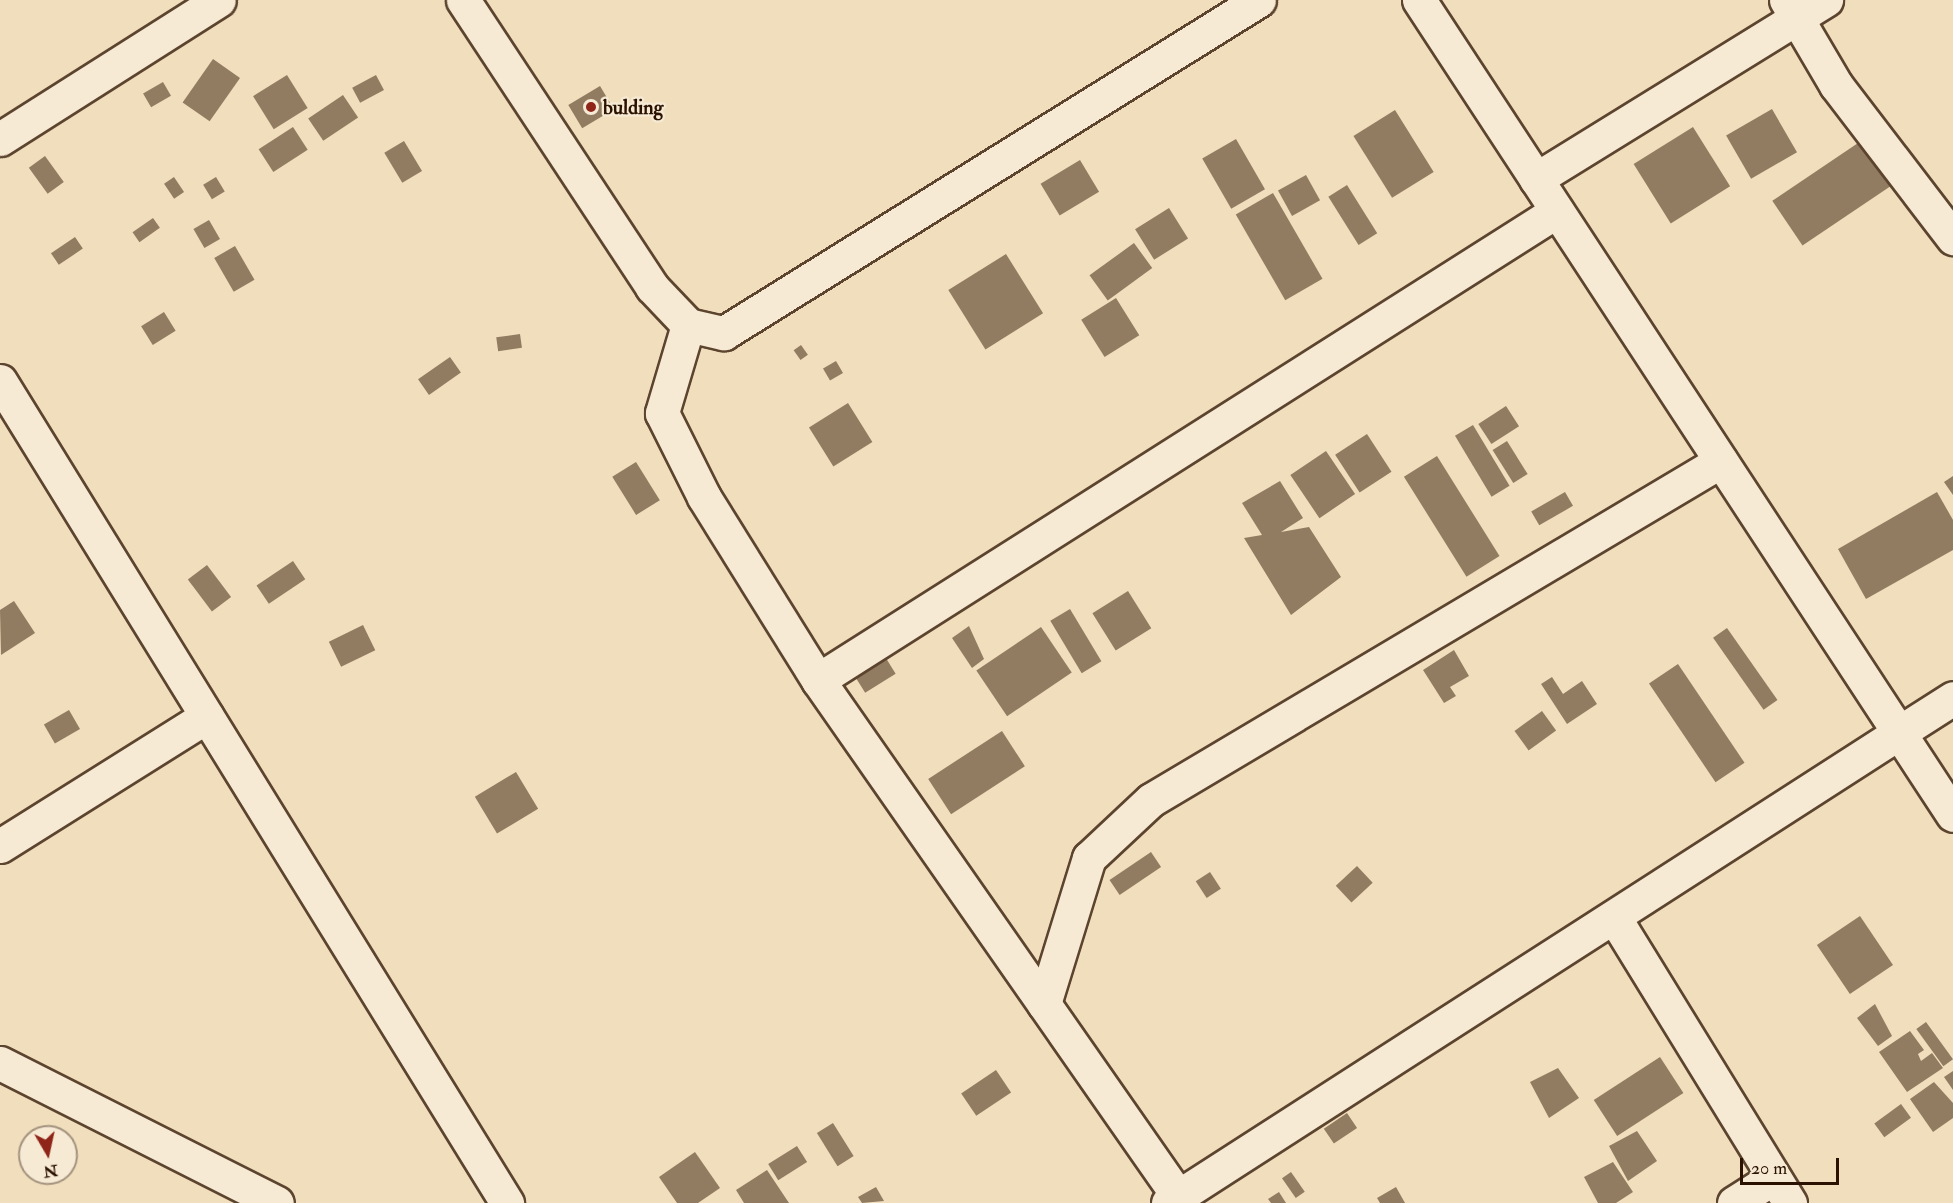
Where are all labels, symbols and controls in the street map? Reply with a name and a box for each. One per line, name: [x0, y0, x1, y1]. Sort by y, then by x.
place label: bulding: [603, 95, 663, 119]
marker: bulding: [584, 100, 598, 114]
north arrow: [18, 1125, 78, 1185]
scale bar: [1743, 1146, 1842, 1184]
text: 20 m: [1751, 1157, 1787, 1180]
text: N: [42, 1160, 59, 1182]

